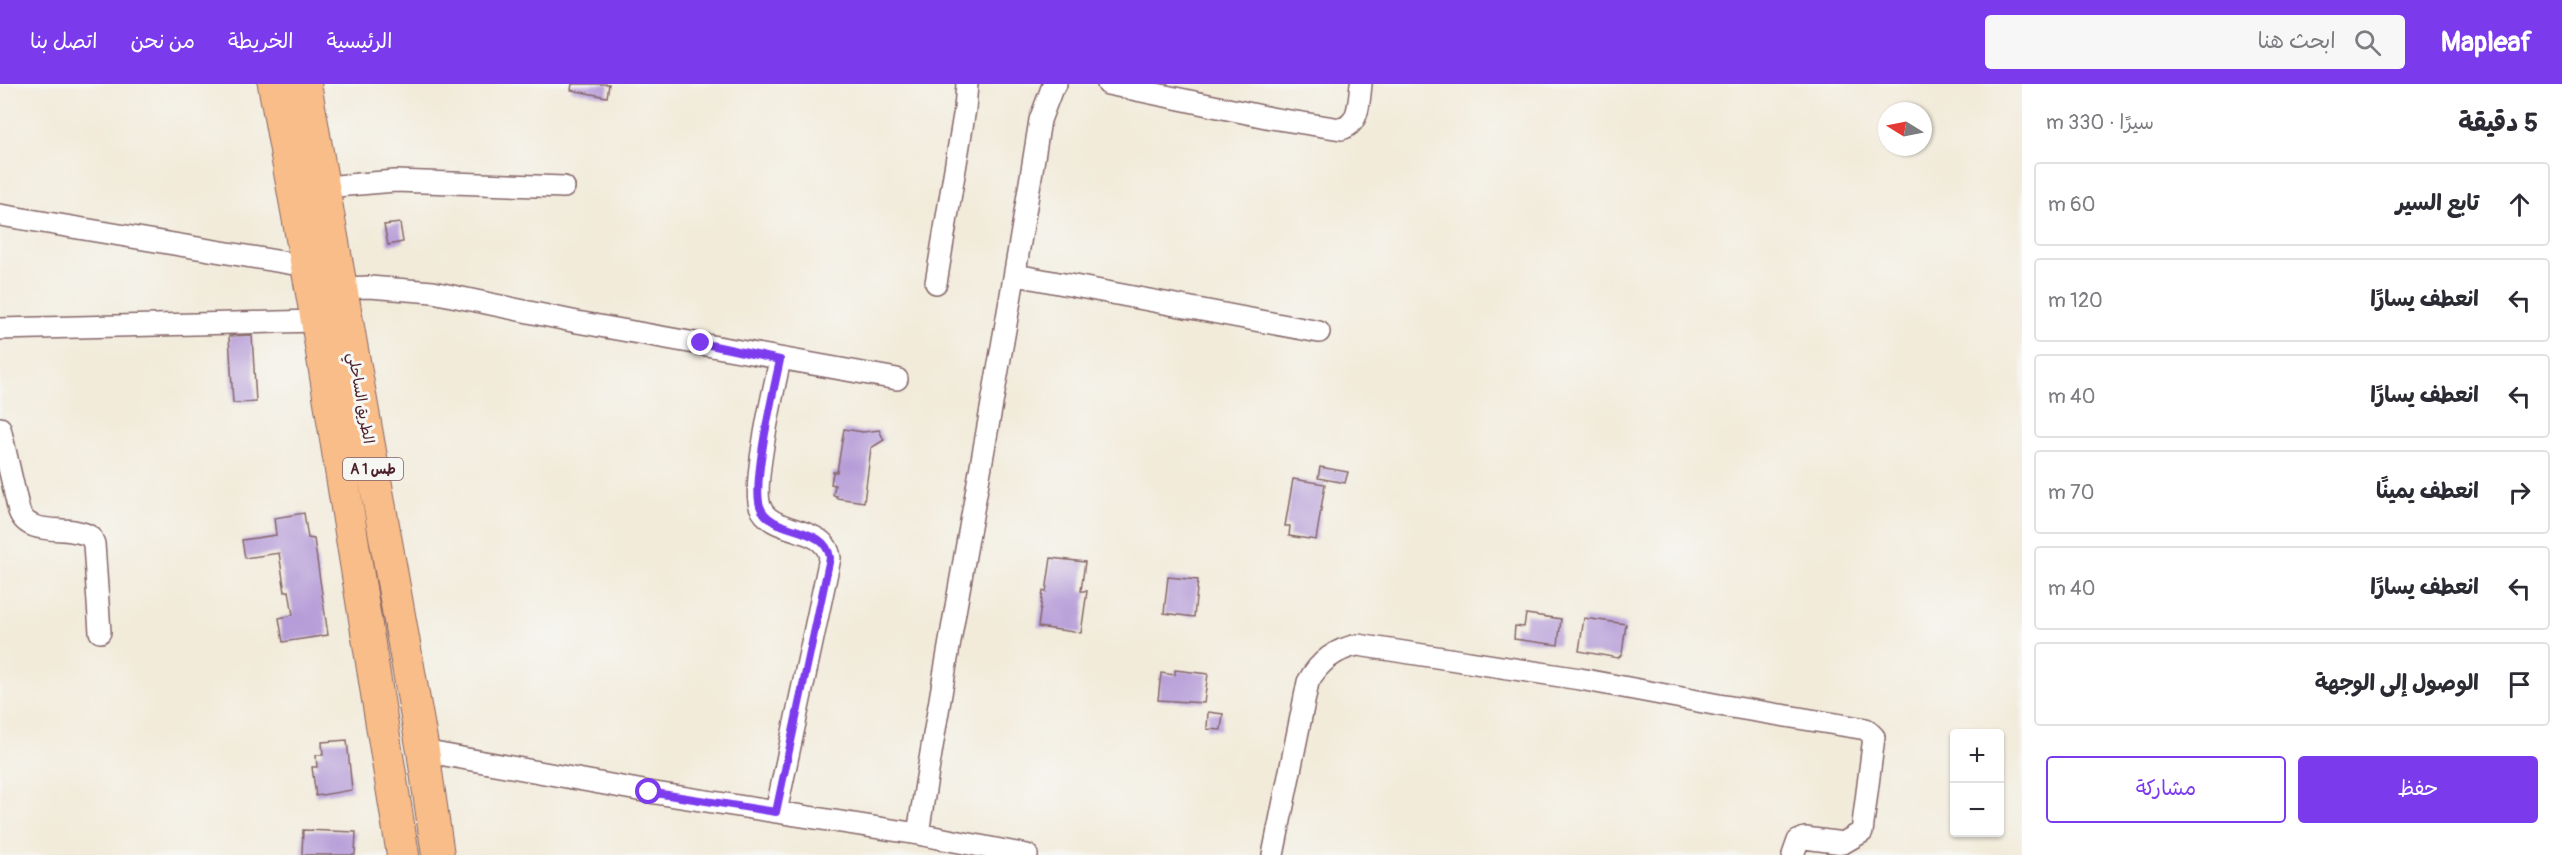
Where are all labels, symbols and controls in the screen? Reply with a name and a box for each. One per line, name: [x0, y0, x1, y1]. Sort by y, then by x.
search box: [1985, 15, 2405, 69]
text: Mapleaf: [2441, 25, 2532, 60]
icon: search: [2351, 26, 2384, 59]
text: ابحث هنا: [2257, 27, 2336, 55]
text: اتصل بنا: [30, 28, 97, 55]
text: من نحن: [130, 28, 195, 55]
text: الخريطة: [228, 28, 293, 55]
text: الرئيسية: [326, 28, 392, 55]
north arrow: [1878, 102, 1932, 156]
text: 5 دقيقة: [2458, 107, 2538, 139]
text: سيرًا · 330 m: [2046, 110, 2154, 135]
icon: ahead: [2503, 188, 2536, 221]
text: تابع السير: [2396, 189, 2479, 217]
text: 60 m: [2048, 192, 2095, 217]
icon: left: [2503, 284, 2536, 317]
text: انعطف يسارًا: [2370, 285, 2479, 313]
text: 120 m: [2048, 288, 2103, 313]
route end: [687, 329, 713, 355]
street label: الطريق الساحلي: [340, 351, 378, 446]
icon: left: [2503, 380, 2536, 413]
text: انعطف يسارًا: [2370, 381, 2479, 409]
text: 40 m: [2048, 384, 2095, 409]
road number: A 1 طس: [343, 458, 403, 480]
icon: right: [2503, 476, 2536, 509]
text: انعطف يمينًا: [2376, 477, 2479, 505]
text: 70 m: [2048, 480, 2094, 505]
icon: left: [2503, 572, 2536, 605]
text: انعطف يسارًا: [2370, 573, 2479, 601]
text: 40 m: [2048, 576, 2095, 601]
icon: arrive: [2503, 668, 2536, 701]
text: الوصول إلى الوجهة: [2315, 669, 2479, 697]
map controls: [1950, 729, 2004, 837]
button: +: [1950, 729, 2004, 783]
button: مشاركة: [2046, 756, 2286, 823]
button: حفظ: [2298, 756, 2538, 823]
route start: [635, 778, 661, 804]
button: −: [1950, 783, 2004, 837]

